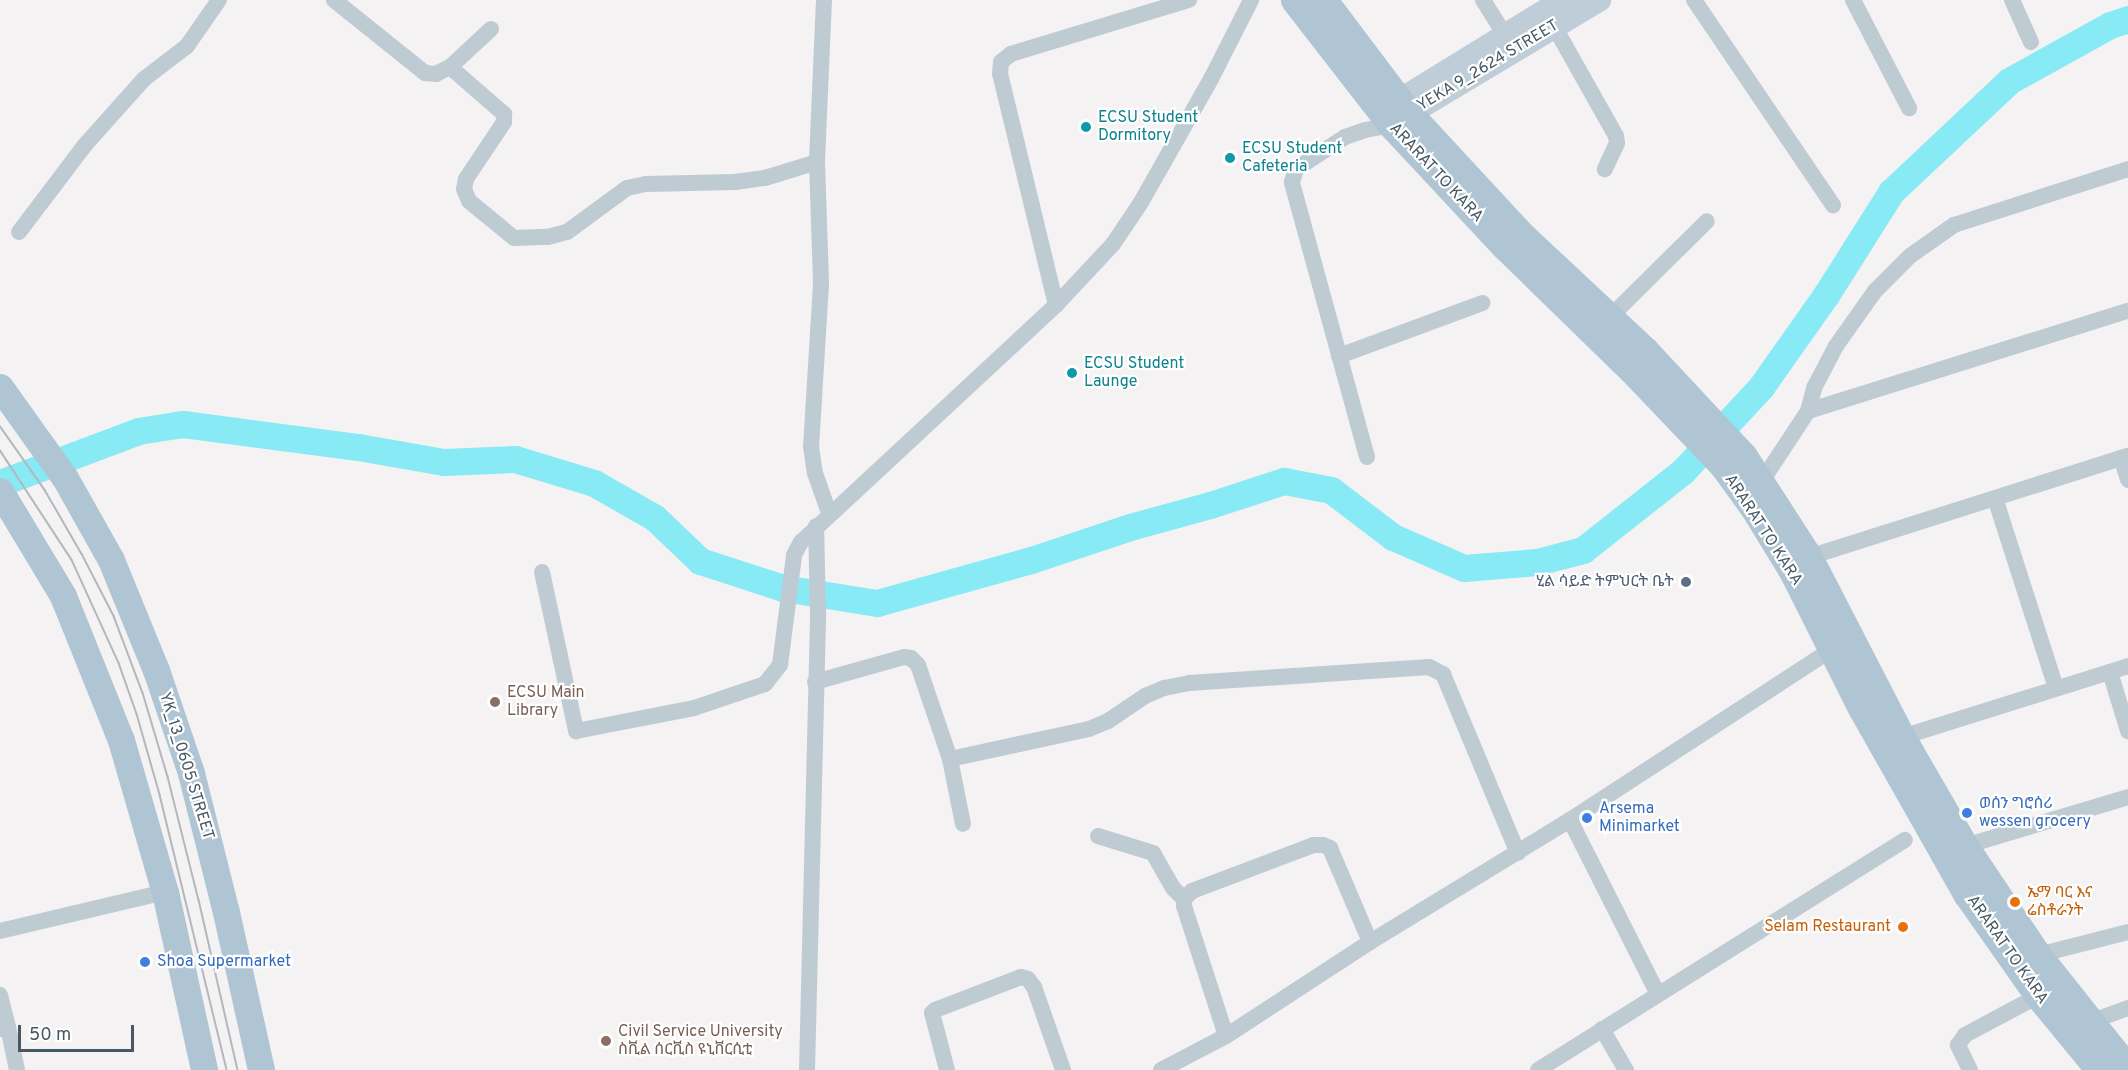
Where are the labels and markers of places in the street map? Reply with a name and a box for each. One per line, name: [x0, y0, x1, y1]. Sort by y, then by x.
place label: ECSU Student Dormitory: [1098, 108, 1198, 146]
marker: ECSU Student Dormitory: [1079, 120, 1093, 134]
place label: ECSU Student Cafeteria: [1242, 139, 1342, 177]
marker: ECSU Student Cafeteria: [1223, 151, 1237, 165]
place label: ECSU Student Launge: [1084, 354, 1184, 392]
marker: ECSU Student Launge: [1065, 366, 1079, 380]
place label: ሂል ሳይድ ትምህርት ቤት: [1536, 572, 1674, 592]
marker: ሂል ሳይድ ትምህርት ቤት: [1679, 575, 1693, 589]
place label: ECSU Main Library: [507, 683, 585, 721]
marker: ECSU Main Library: [488, 695, 502, 709]
place label: ወሰን ግሮሰሪ wessen grocery: [1979, 794, 2091, 832]
place label: Arsema Minimarket: [1599, 799, 1680, 837]
marker: ወሰን ግሮሰሪ wessen grocery: [1960, 806, 1974, 820]
marker: Arsema Minimarket: [1580, 811, 1594, 825]
place label: ኤማ ባር እና ሬስቶራንት: [2027, 883, 2093, 921]
marker: ኤማ ባር እና ሬስቶራንት: [2008, 895, 2022, 909]
place label: Selam Restaurant: [1764, 917, 1891, 937]
marker: Selam Restaurant: [1896, 920, 1910, 934]
place label: Shoa Supermarket: [157, 952, 291, 972]
marker: Shoa Supermarket: [138, 955, 152, 969]
place label: Civil Service University ስቪል ሰርቪስ ዩኒቨርሲቲ: [618, 1022, 783, 1060]
marker: Civil Service University ስቪል ሰርቪስ ዩኒቨርሲቲ: [599, 1034, 613, 1048]

